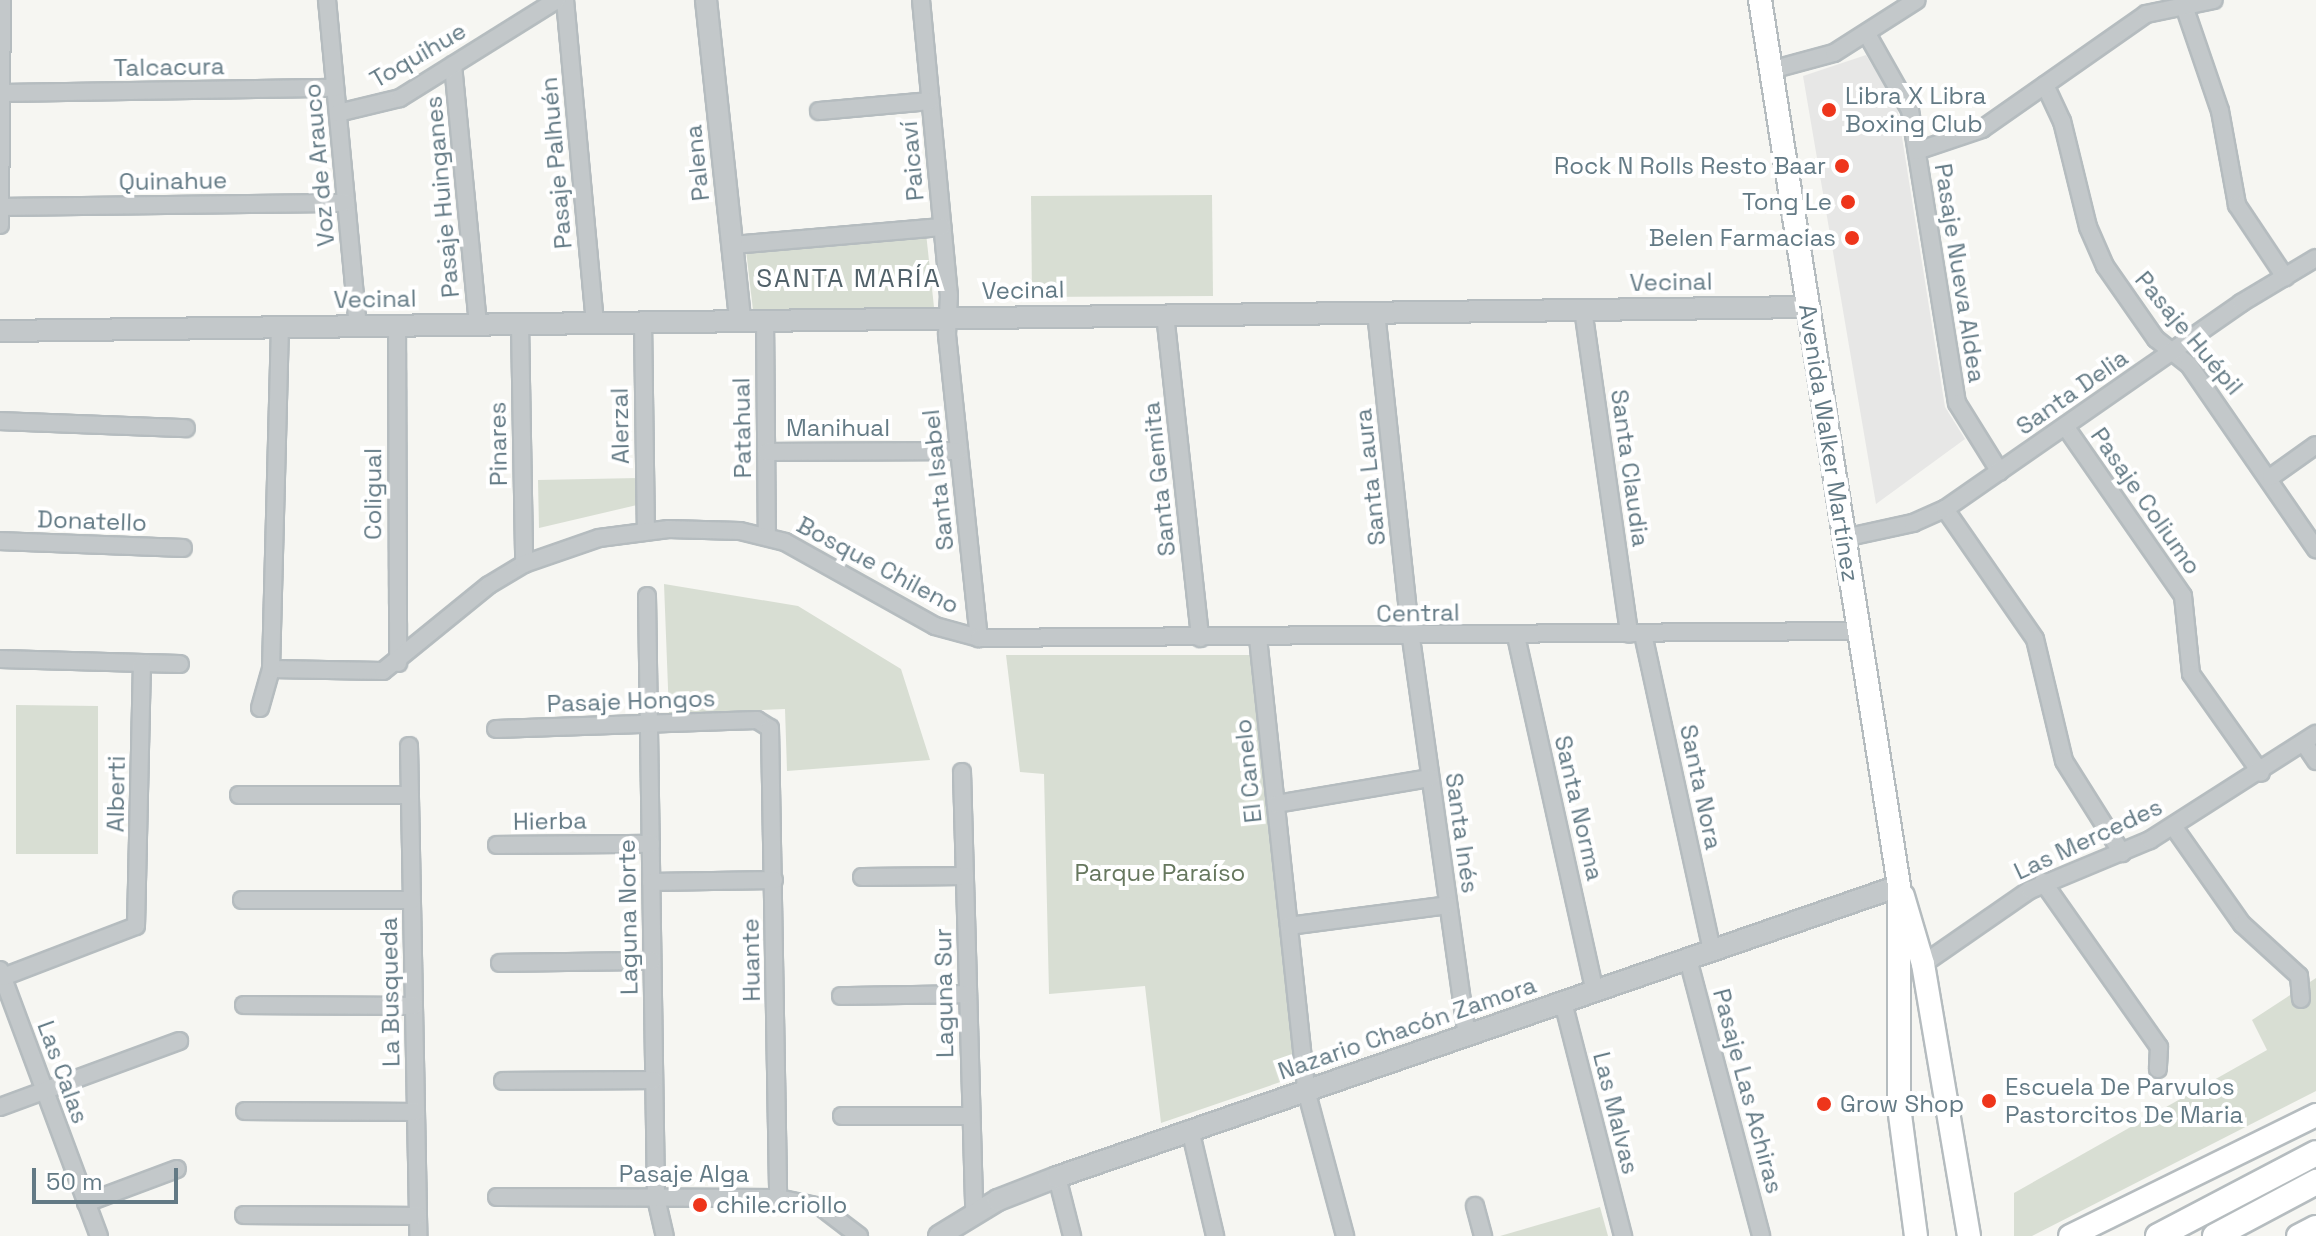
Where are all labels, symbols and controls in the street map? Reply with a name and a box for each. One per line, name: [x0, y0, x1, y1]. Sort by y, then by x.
street label: Toquihue: [365, 16, 471, 94]
street label: Talcacura: [113, 52, 225, 82]
street label: Pasaje Palhuén: [534, 76, 578, 250]
street label: Voz de Arauco: [298, 82, 340, 248]
place label: Libra X Libra Boxing Club: [1845, 82, 1986, 138]
street label: Pasaje Huinganes: [419, 95, 465, 299]
marker: Libra X Libra Boxing Club: [1820, 101, 1838, 119]
street label: Paicaví: [894, 120, 930, 202]
street label: Palena: [679, 123, 715, 203]
place label: Rock N Rolls Resto Baar: [1554, 152, 1826, 180]
marker: Rock N Rolls Resto Baar: [1833, 157, 1851, 175]
street label: Pasaje Nueva Aldea: [1928, 161, 1992, 385]
street label: Quinahue: [118, 166, 228, 196]
place label: Tong Le: [1742, 188, 1832, 216]
marker: Tong Le: [1839, 193, 1857, 211]
place label: Belen Farmacias: [1649, 224, 1836, 252]
marker: Belen Farmacias: [1843, 229, 1861, 247]
district label: SANTA MARÍA: [756, 263, 942, 295]
street label: Pasaje Huépil: [2129, 265, 2249, 401]
street label: Vecinal: [1629, 267, 1713, 297]
street label: Vecinal: [981, 275, 1065, 305]
street label: Vecinal: [333, 284, 417, 314]
street label: Avenida Walker Martínez: [1793, 302, 1865, 584]
street label: Santa Delia: [2011, 343, 2133, 441]
street label: Patahual: [727, 377, 757, 479]
street label: Alerzal: [605, 388, 635, 464]
street label: Santa Claudia: [1605, 388, 1655, 548]
street label: Santa Gemita: [1137, 400, 1181, 558]
street label: Pinares: [483, 402, 513, 486]
street label: Santa Laura: [1348, 407, 1392, 547]
street label: Santa Isabel: [916, 408, 960, 552]
street label: Manihual: [786, 414, 890, 442]
street label: Pasaje Coliumo: [2085, 422, 2207, 580]
street label: Coligual: [359, 448, 387, 540]
street label: Donatello: [37, 505, 147, 537]
street label: Bosque Chileno: [792, 510, 964, 620]
street label: Central: [1376, 598, 1460, 628]
street label: Pasaje Hongos: [546, 684, 716, 718]
street label: El Canelo: [1228, 718, 1268, 824]
street label: Santa Nora: [1674, 722, 1728, 852]
street label: Santa Norma: [1548, 733, 1610, 883]
street label: Alberti: [101, 755, 131, 833]
street label: Santa Inés: [1439, 771, 1485, 895]
street label: Las Mercedes: [2009, 792, 2167, 886]
street label: Hierba: [513, 806, 587, 836]
street label: Laguna Norte: [612, 839, 644, 995]
park label: Parque Paraíso: [1075, 859, 1245, 887]
street label: La Busqueda: [374, 917, 406, 1067]
street label: Huante: [736, 918, 766, 1002]
street label: Laguna Sur: [928, 928, 960, 1058]
street label: Nazario Chacón Zamora: [1274, 970, 1540, 1086]
street label: Pasaje Las Achiras: [1707, 985, 1789, 1197]
street label: Las Calas: [31, 1017, 95, 1127]
street label: Las Malvas: [1587, 1049, 1645, 1177]
place label: Escuela De Parvulos Pastorcitos De Maria: [2005, 1073, 2243, 1129]
place label: Grow Shop: [1840, 1090, 1964, 1118]
marker: Escuela De Parvulos Pastorcitos De Maria: [1980, 1092, 1998, 1110]
marker: Grow Shop: [1815, 1095, 1833, 1113]
scale bar: [36, 1152, 182, 1202]
street label: Pasaje Alga: [619, 1160, 749, 1188]
text: 50 m: [46, 1166, 103, 1197]
place label: chile.criollo: [716, 1191, 847, 1219]
marker: chile.criollo: [691, 1196, 709, 1214]

